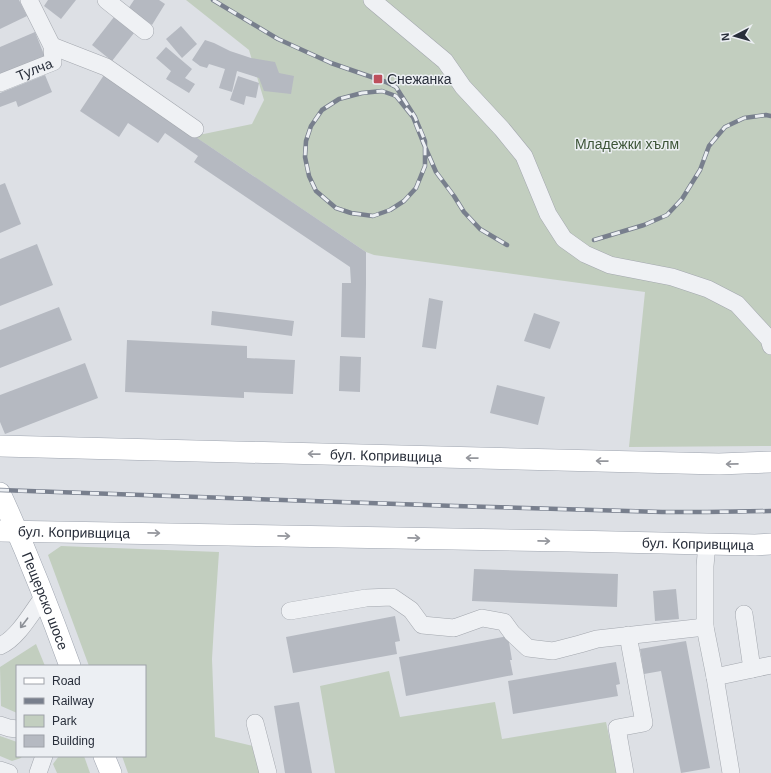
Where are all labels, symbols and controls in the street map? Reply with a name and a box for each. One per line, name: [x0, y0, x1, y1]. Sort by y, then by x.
north arrow: [715, 16, 755, 56]
text: N: [719, 32, 731, 42]
street label: Тулча: [14, 55, 55, 84]
place label: Снежанка: [387, 71, 452, 87]
marker: Снежанка: [372, 73, 384, 85]
park label: Младежки хълм: [575, 136, 679, 152]
street label: бул. Копривщица: [330, 446, 442, 465]
one-way arrow: [308, 450, 321, 458]
one-way arrow: [466, 454, 479, 462]
one-way arrow: [596, 457, 609, 465]
one-way arrow: [726, 460, 739, 467]
street label: бул. Копривщица: [18, 523, 130, 541]
one-way arrow: [147, 530, 160, 537]
one-way arrow: [277, 532, 290, 540]
one-way arrow: [407, 534, 420, 542]
street label: бул. Копривщица: [642, 535, 754, 553]
one-way arrow: [537, 537, 550, 544]
street label: Пещерско шосе: [19, 550, 71, 652]
one-way arrow: [20, 618, 28, 629]
legend: [16, 665, 146, 757]
text: Road: [52, 674, 81, 688]
text: Railway: [52, 694, 94, 708]
text: Park: [52, 714, 78, 728]
text: Building: [52, 734, 95, 748]

